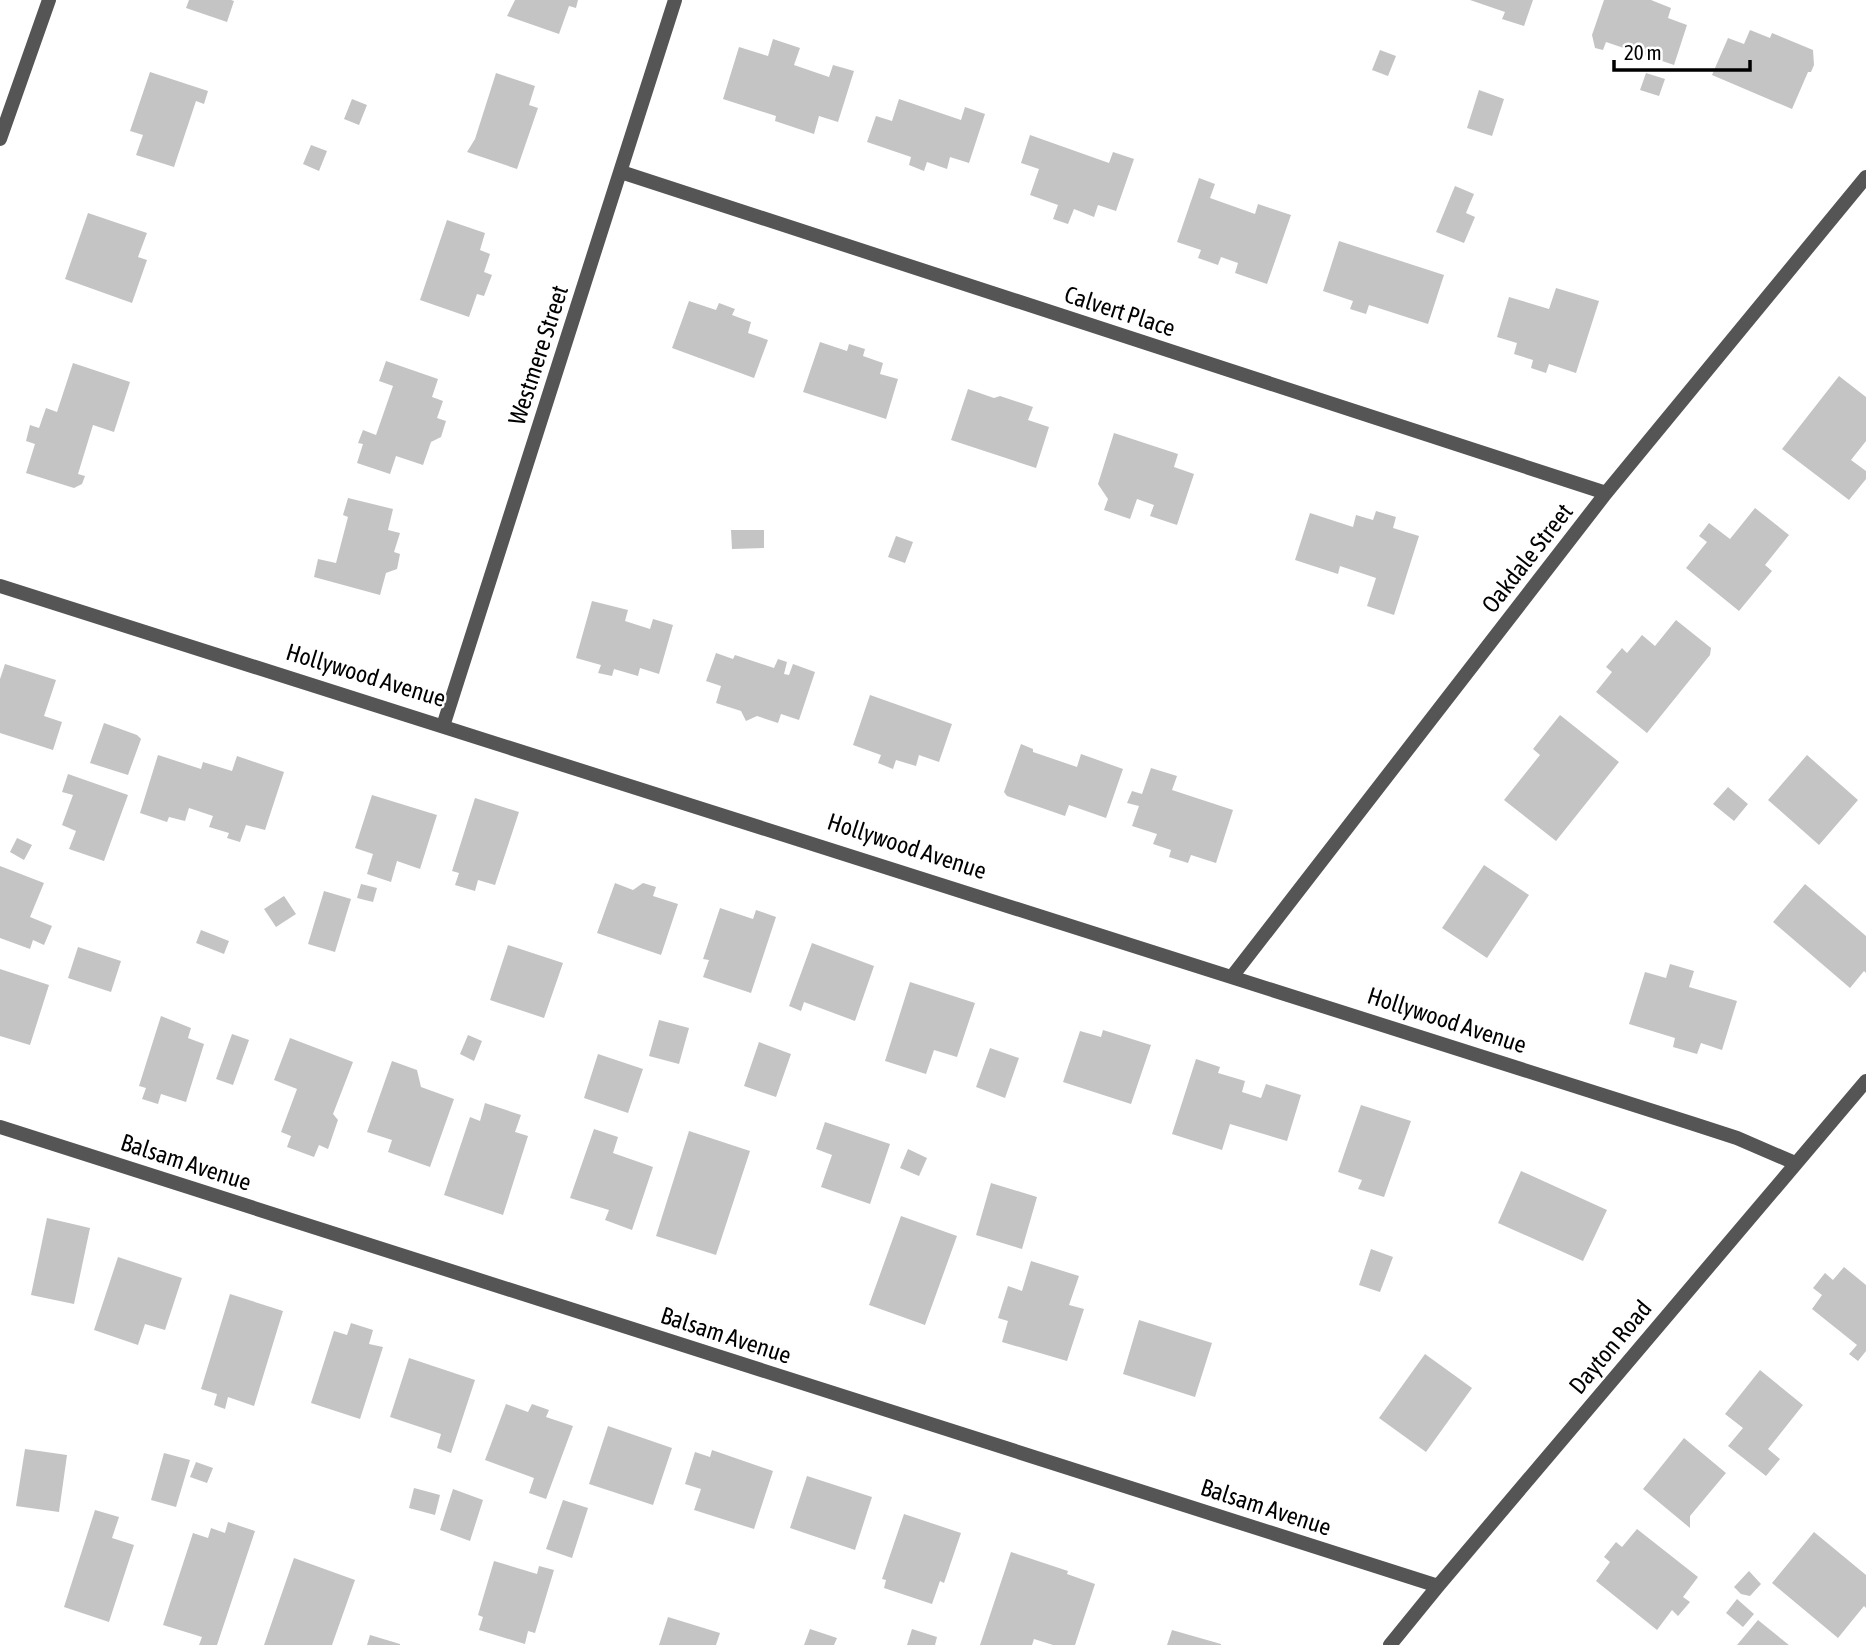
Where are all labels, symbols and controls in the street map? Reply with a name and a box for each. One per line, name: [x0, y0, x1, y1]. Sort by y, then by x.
scale bar: [1614, 28, 1750, 72]
text: 20 m: [1624, 40, 1662, 64]
street label: Calvert Place: [1061, 280, 1179, 342]
street label: Westmere Street: [503, 282, 573, 428]
street label: Oakdale Street: [1476, 498, 1578, 618]
street label: Hollywood Avenue: [283, 638, 449, 712]
street label: Hollywood Avenue: [824, 808, 990, 884]
street label: Hollywood Avenue: [1364, 982, 1530, 1058]
street label: Balsam Avenue: [117, 1128, 255, 1196]
street label: Dayton Road: [1563, 1295, 1657, 1399]
street label: Balsam Avenue: [657, 1301, 795, 1369]
street label: Balsam Avenue: [1197, 1473, 1335, 1541]

